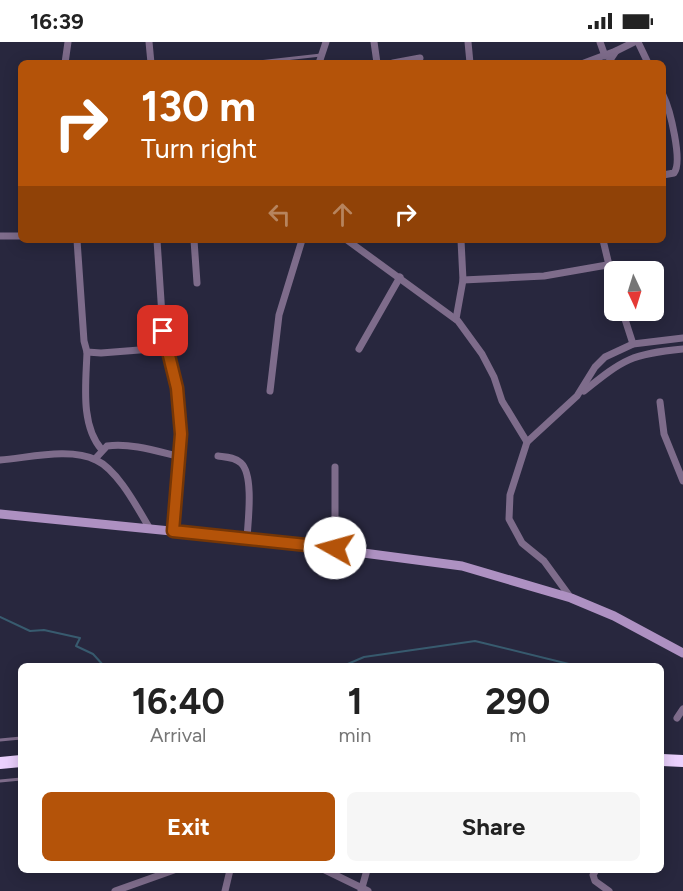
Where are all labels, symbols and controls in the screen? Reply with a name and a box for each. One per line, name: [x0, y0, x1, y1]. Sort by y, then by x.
text: 16:39: [30, 8, 84, 35]
text: 130 m: [141, 81, 256, 132]
icon: right: [42, 84, 120, 162]
text: Turn right: [141, 132, 257, 165]
icon: left: [263, 198, 296, 231]
icon: ahead: [326, 198, 359, 231]
icon: right: [389, 198, 422, 231]
north arrow: [604, 261, 664, 321]
map controls: [604, 261, 664, 321]
pin: [137, 305, 188, 356]
icon: arrive: [146, 314, 179, 347]
position arrow: [303, 516, 367, 580]
text: 16:40: [132, 680, 225, 723]
text: 1: [347, 680, 363, 723]
text: 290: [485, 680, 550, 723]
text: Arrival: [150, 723, 207, 747]
text: min: [339, 723, 371, 747]
text: m: [509, 723, 526, 747]
button: Exit: [42, 792, 335, 861]
button: Share: [347, 792, 640, 861]

